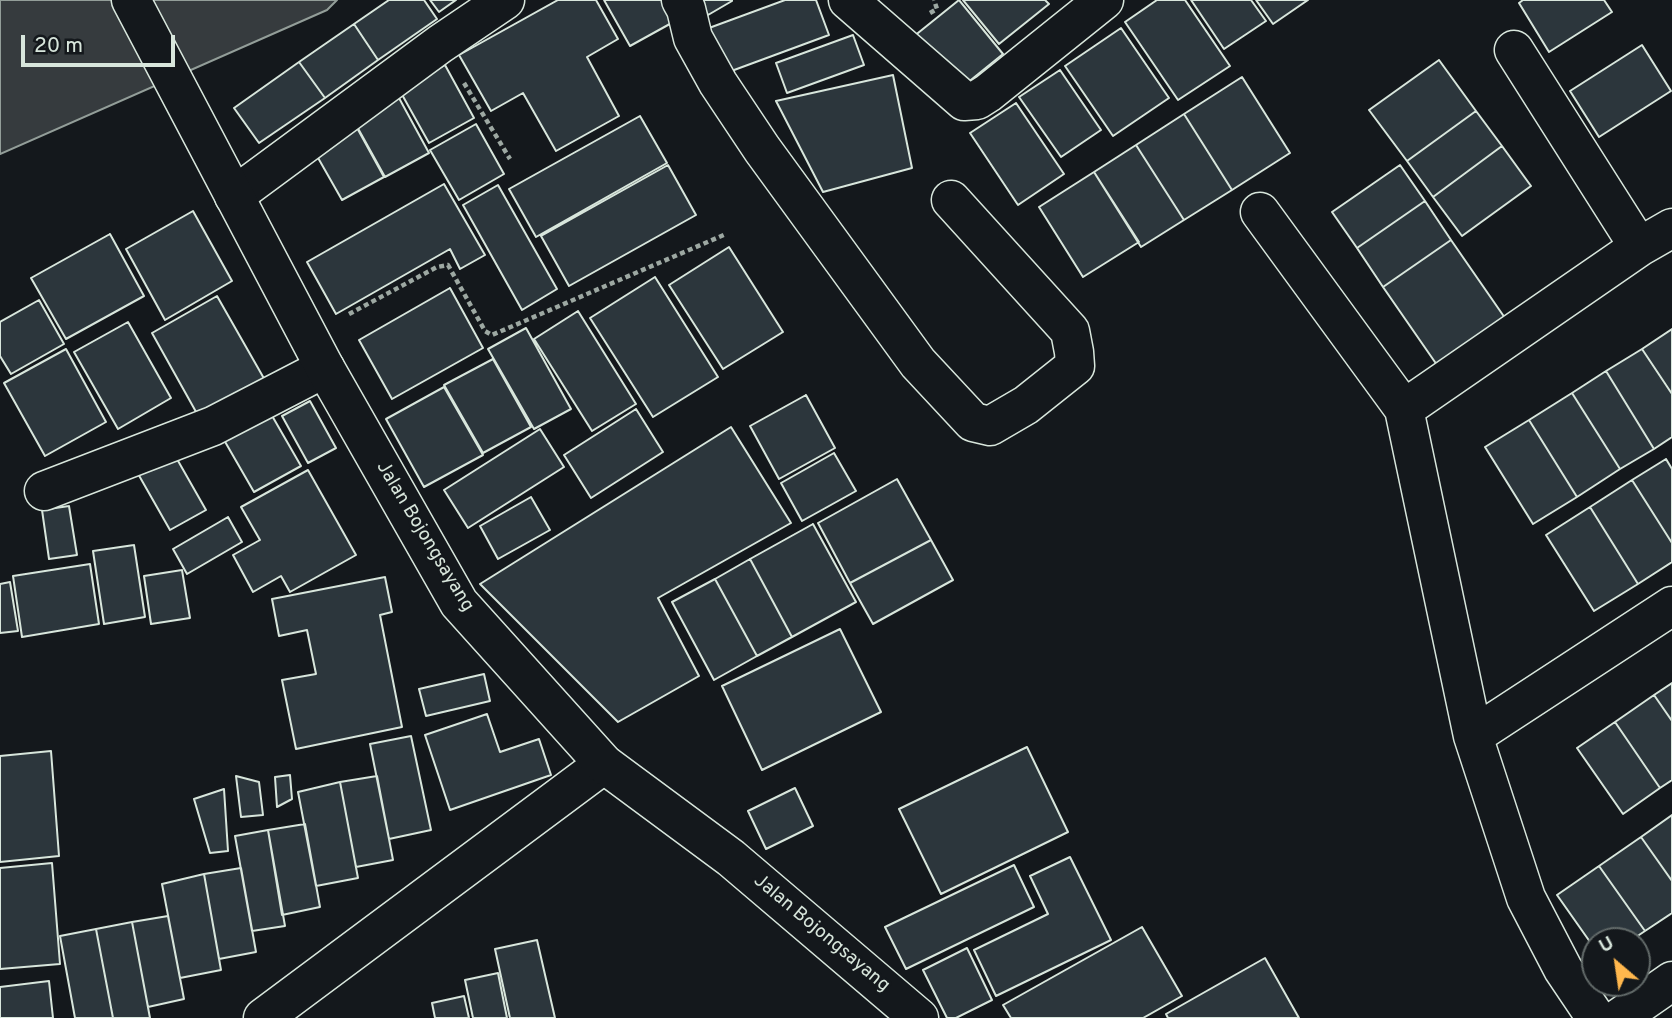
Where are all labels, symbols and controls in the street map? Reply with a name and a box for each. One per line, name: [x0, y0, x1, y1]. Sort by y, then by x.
scale bar: [24, 21, 178, 65]
text: 20 m: [34, 33, 83, 60]
street label: Jalan Bojongsayang: [370, 458, 478, 616]
street label: Jalan Bojongsayang: [748, 870, 894, 998]
north arrow: [1581, 927, 1651, 997]
text: U: [1595, 932, 1619, 959]

